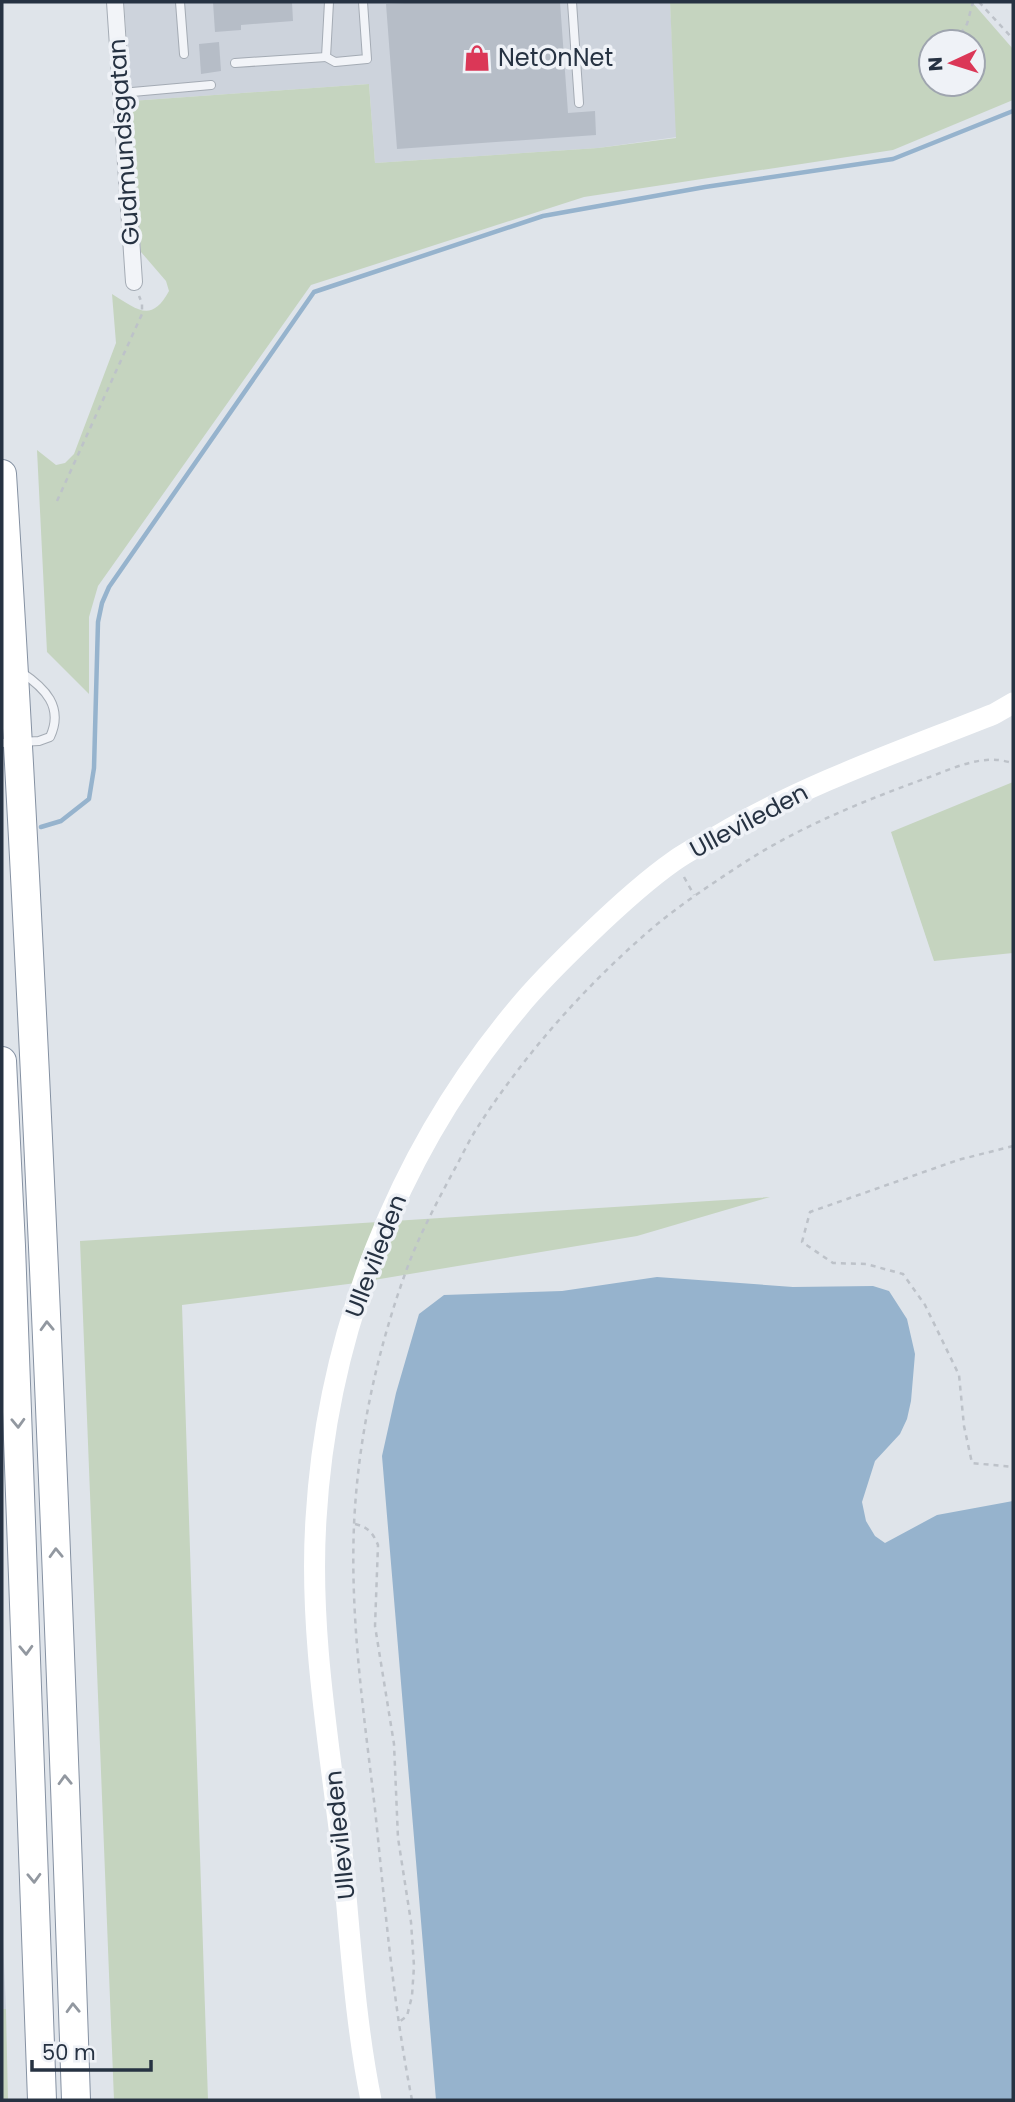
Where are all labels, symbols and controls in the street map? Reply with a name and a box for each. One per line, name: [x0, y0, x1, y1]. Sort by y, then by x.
north arrow: [917, 28, 987, 98]
street label: Gudmundsgatan: [100, 38, 147, 247]
place label: NetOnNet: [498, 41, 613, 74]
shop icon: NetOnNet: [462, 43, 492, 73]
text: N: [922, 56, 950, 72]
street label: Ullevileden: [684, 776, 814, 866]
street label: Ullevileden: [337, 1189, 414, 1322]
one-way arrow: [39, 1320, 54, 1331]
one-way arrow: [10, 1418, 25, 1429]
one-way arrow: [49, 1547, 64, 1558]
one-way arrow: [19, 1645, 34, 1656]
street label: Ullevileden: [316, 1769, 363, 1901]
one-way arrow: [58, 1774, 73, 1785]
one-way arrow: [27, 1872, 42, 1883]
one-way arrow: [65, 2002, 80, 2013]
scale bar: [32, 2028, 150, 2072]
text: 50 m: [42, 2038, 96, 2067]

